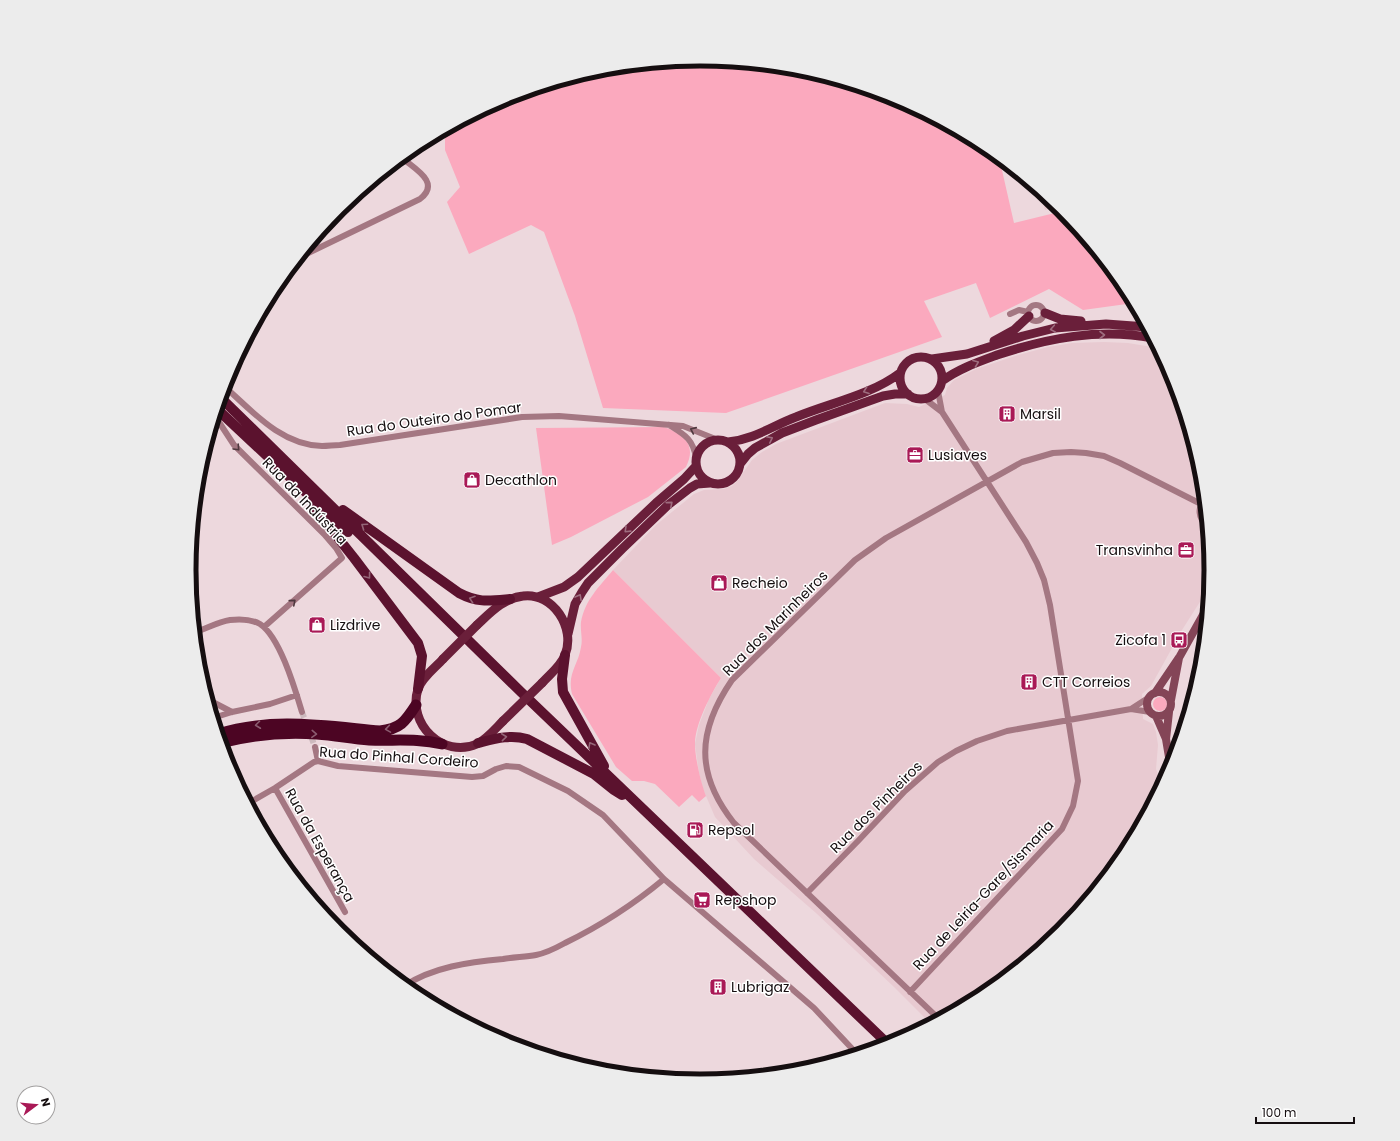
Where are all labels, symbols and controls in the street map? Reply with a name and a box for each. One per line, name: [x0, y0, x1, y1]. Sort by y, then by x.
one-way arrow: [1050, 324, 1056, 333]
one-way arrow: [1099, 331, 1105, 339]
one-way arrow: [973, 359, 980, 367]
one-way arrow: [862, 386, 869, 395]
street label: Rua do Outeiro do Pomar: [345, 397, 523, 441]
building icon: Marsil: [997, 404, 1017, 424]
place label: Marsil: [1020, 404, 1061, 424]
one-way arrow: [690, 427, 698, 435]
one-way arrow: [766, 436, 773, 444]
one-way arrow: [232, 443, 240, 451]
office icon: Lusiaves: [905, 445, 925, 465]
place label: Lusiaves: [928, 445, 987, 465]
street label: Rua da Indústria: [258, 453, 352, 549]
shop icon: Decathlon: [462, 470, 482, 490]
place label: Decathlon: [485, 470, 557, 490]
one-way arrow: [665, 502, 672, 509]
one-way arrow: [362, 524, 369, 531]
one-way arrow: [624, 525, 632, 533]
place label: Transvinha: [1096, 540, 1173, 560]
office icon: Transvinha: [1176, 540, 1196, 560]
street label: Rua dos Marinheiros: [718, 566, 832, 680]
one-way arrow: [363, 571, 370, 578]
shop icon: Recheio: [709, 573, 729, 593]
place label: Recheio: [732, 573, 788, 593]
one-way arrow: [575, 594, 582, 601]
one-way arrow: [468, 595, 475, 603]
one-way arrow: [288, 599, 296, 606]
shop icon: Lizdrive: [307, 615, 327, 635]
place label: Lizdrive: [330, 615, 381, 635]
place label: Zicofa 1: [1115, 630, 1166, 650]
bus stop icon: Zicofa 1: [1169, 630, 1189, 650]
building icon: CTT Correios: [1019, 672, 1039, 692]
place label: CTT Correios: [1042, 672, 1130, 692]
one-way arrow: [255, 720, 261, 729]
one-way arrow: [384, 725, 391, 733]
one-way arrow: [311, 729, 317, 738]
one-way arrow: [501, 733, 507, 742]
street label: Rua do Pinhal Cordeiro: [319, 741, 479, 773]
one-way arrow: [589, 742, 596, 749]
street label: Rua dos Pinheiros: [825, 756, 927, 858]
street label: Rua da Esperança: [280, 784, 360, 906]
street label: Rua de Leiria-Gare/Sismaria: [908, 816, 1058, 974]
fuel station icon: Repsol: [685, 820, 705, 840]
place label: Repsol: [708, 820, 754, 840]
supermarket icon: Repshop: [692, 890, 712, 910]
place label: Repshop: [715, 890, 776, 910]
building icon: Lubrigaz: [708, 977, 728, 997]
place label: Lubrigaz: [731, 977, 789, 997]
north arrow: [16, 1085, 56, 1125]
text: N: [37, 1096, 54, 1108]
scale bar: [1256, 1099, 1354, 1125]
text: 100 m: [1262, 1104, 1296, 1121]

